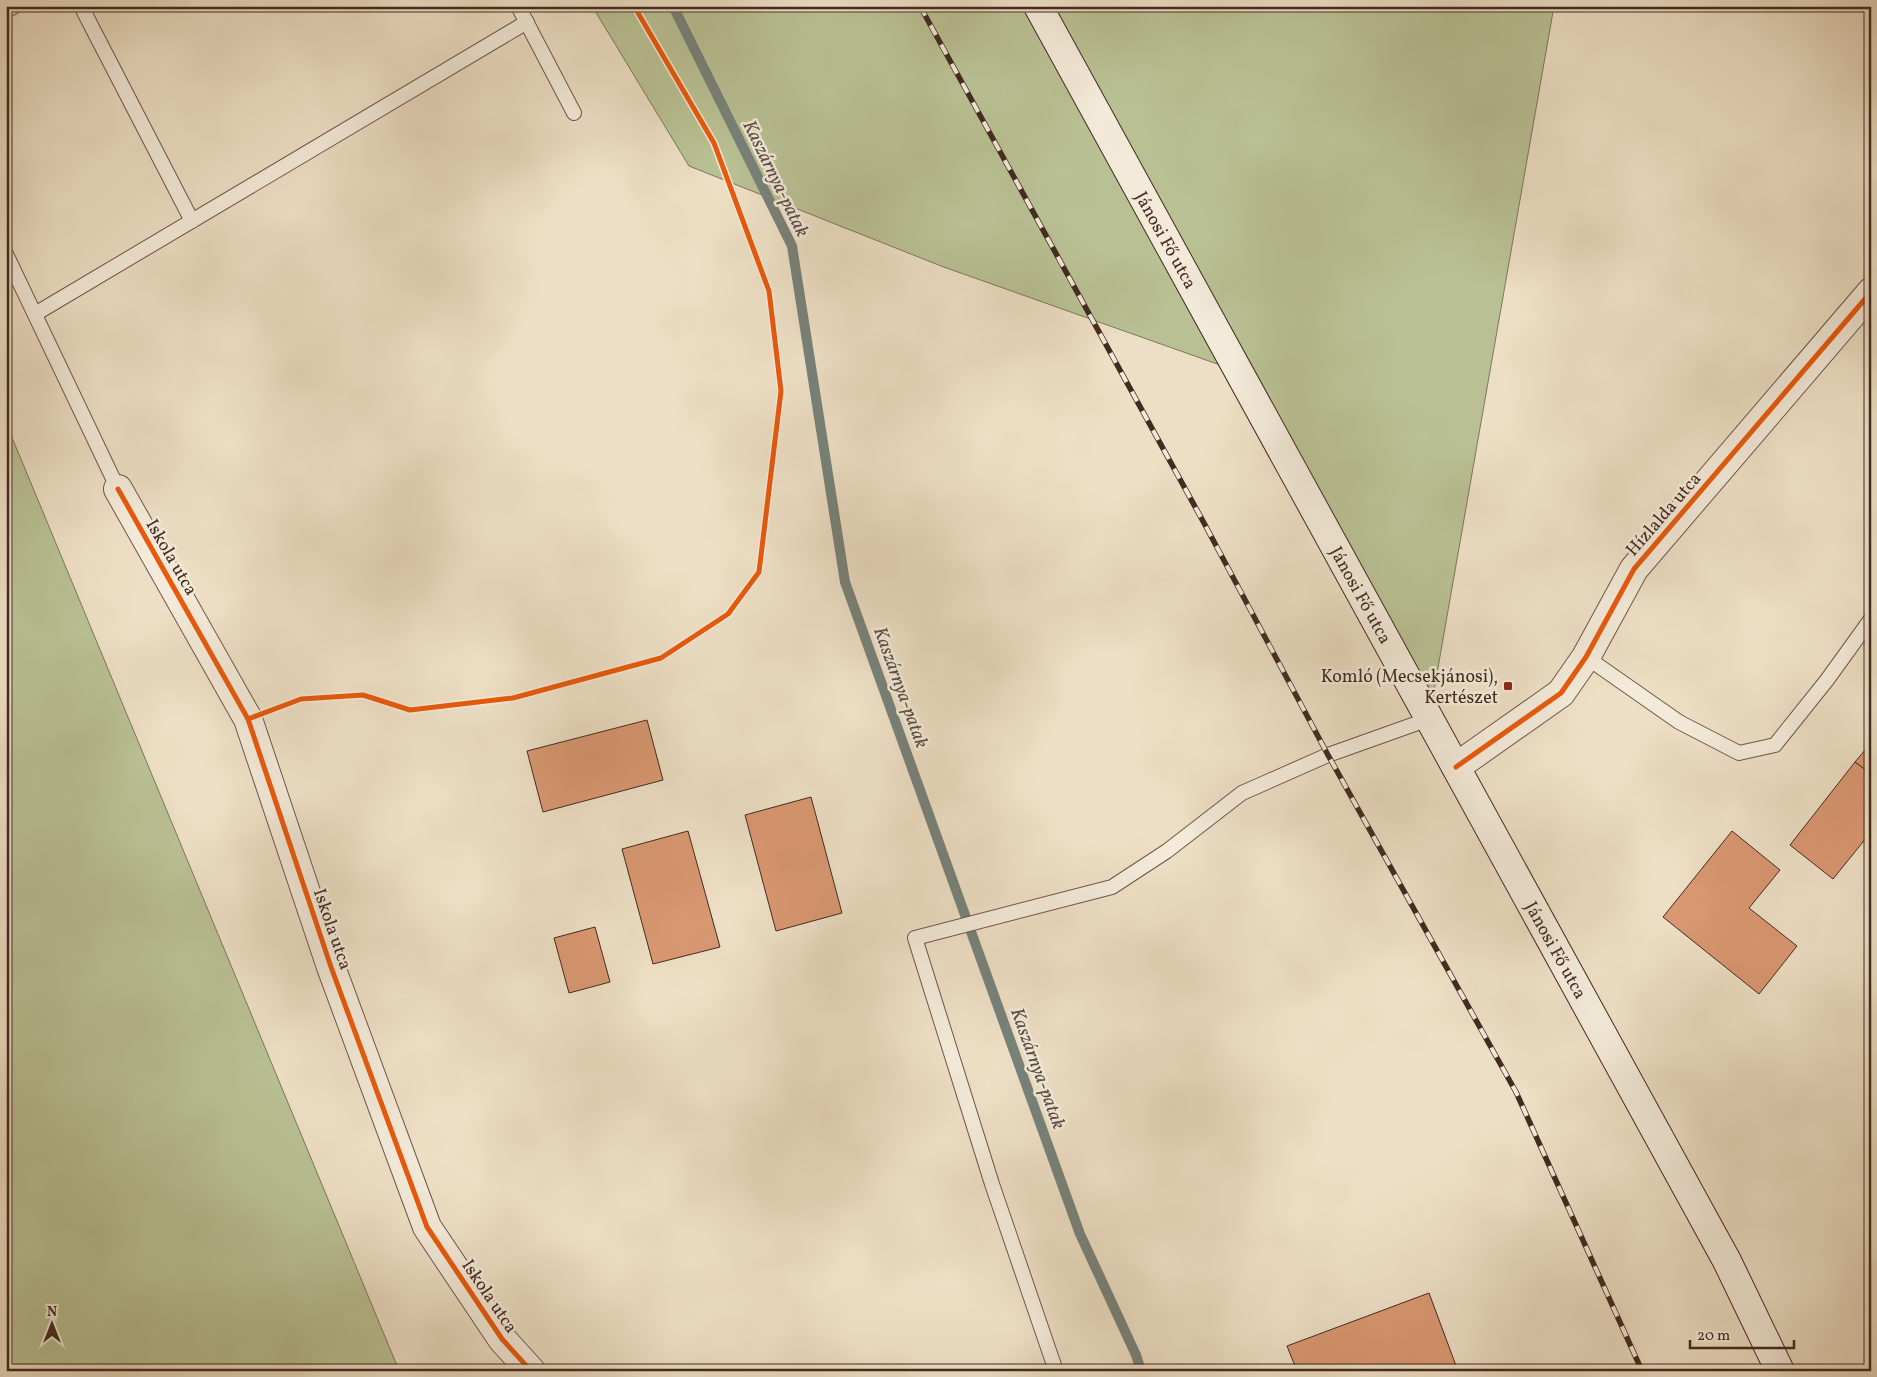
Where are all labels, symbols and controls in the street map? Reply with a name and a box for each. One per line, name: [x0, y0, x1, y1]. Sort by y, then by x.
water label: Kaszárnya-patak: [736, 116, 815, 242]
street label: Jánosi Fő utca: [1128, 188, 1202, 294]
street label: Hízlalda utca: [1621, 468, 1708, 562]
street label: Iskola utca: [139, 515, 203, 601]
street label: Jánosi Fő utca: [1323, 543, 1397, 649]
water label: Kaszárnya-patak: [866, 623, 934, 752]
place label: Komló (Mecsekjánosi), Kertészet: [1321, 665, 1498, 711]
marker: Komló (Mecsekjánosi), Kertészet: [1502, 680, 1514, 692]
street label: Iskola utca: [306, 886, 357, 973]
street label: Jánosi Fő utca: [1518, 898, 1592, 1004]
water label: Kaszárnya-patak: [1003, 1004, 1071, 1133]
street label: Iskola utca: [455, 1255, 523, 1339]
north arrow: [28, 1300, 78, 1350]
text: N: [47, 1303, 57, 1322]
scale bar: [1690, 1317, 1793, 1349]
text: 20 m: [1697, 1326, 1730, 1347]

